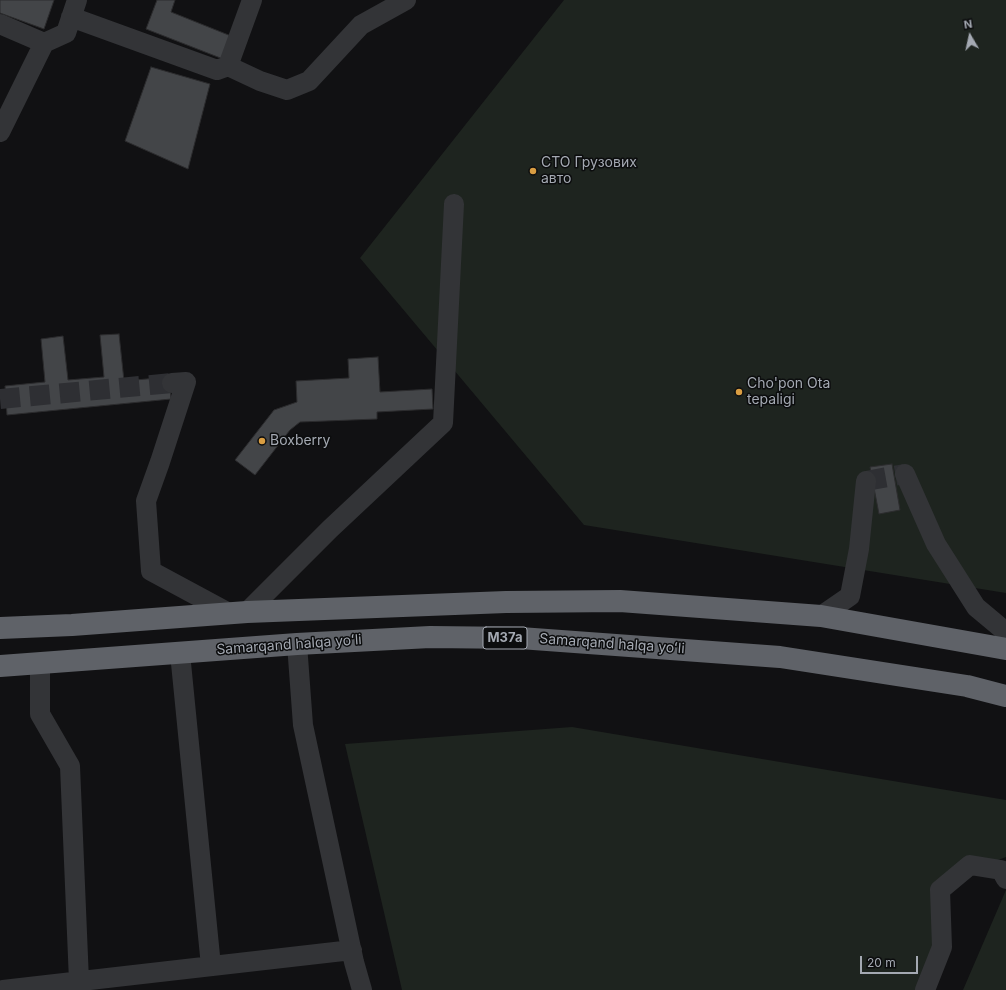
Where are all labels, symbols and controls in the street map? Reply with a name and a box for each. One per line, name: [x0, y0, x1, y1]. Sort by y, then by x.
north arrow: [950, 16, 990, 56]
text: N: [963, 17, 973, 32]
place label: СТО Грузових авто: [541, 155, 637, 188]
marker: СТО Грузових авто: [528, 166, 538, 176]
place label: Cho'pon Ota tepaligi: [747, 376, 830, 408]
marker: Cho'pon Ota tepaligi: [734, 387, 744, 397]
place label: Boxberry: [270, 433, 330, 449]
marker: Boxberry: [257, 436, 267, 446]
road number: M37a: [483, 627, 527, 649]
street label: Samarqand halqa yoʻli: [539, 631, 685, 657]
street label: Samarqand halqa yoʻli: [216, 632, 362, 658]
scale bar: [862, 948, 920, 974]
text: 20 m: [867, 955, 896, 970]

